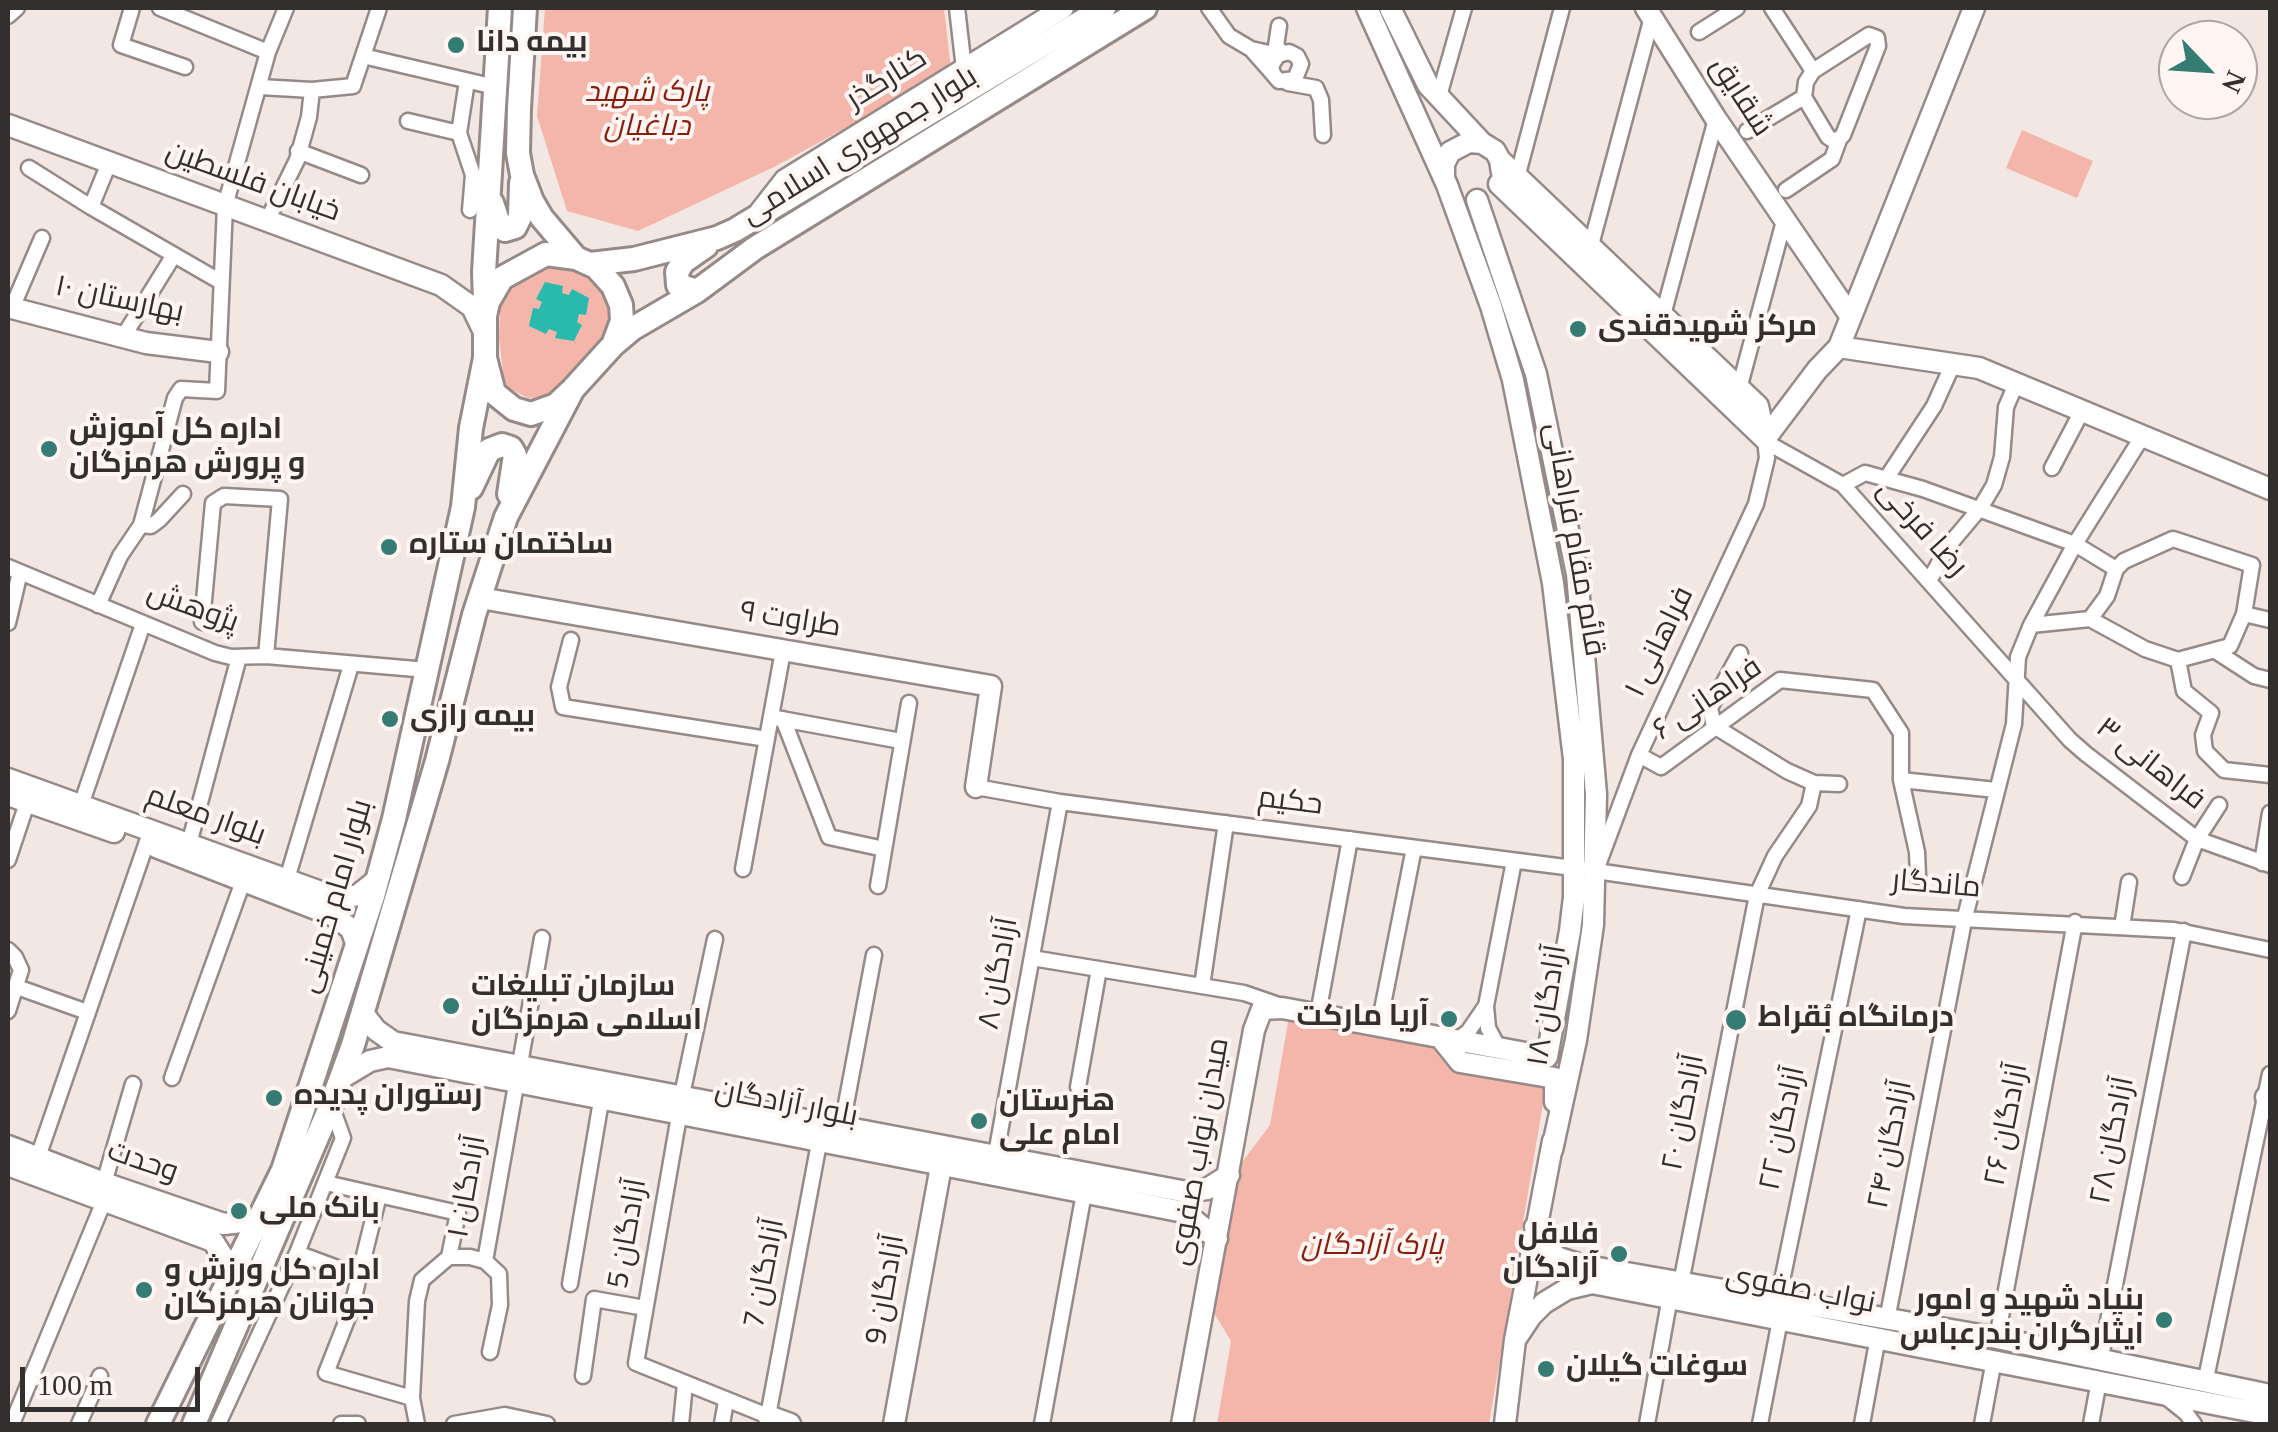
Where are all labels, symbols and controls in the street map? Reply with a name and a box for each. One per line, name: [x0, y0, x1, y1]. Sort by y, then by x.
north arrow: [2158, 20, 2258, 120]
place label: بیمه دانا: [476, 27, 588, 63]
marker: بیمه دانا: [445, 34, 467, 56]
street label: کنارگذر: [841, 42, 935, 120]
street label: شقایق: [1700, 51, 1778, 145]
street label: بلوار جمهوری اسلامی: [736, 61, 986, 235]
text: N: [2216, 66, 2252, 98]
park label: پارک شهید دباغیان: [585, 77, 709, 148]
street label: خیابان فلسطین: [160, 136, 344, 232]
street label: بهارستان ۱۰: [51, 271, 187, 333]
place label: مرکز شهیدقندی: [1598, 311, 1817, 347]
marker: مرکز شهیدقندی: [1567, 318, 1589, 340]
place label: اداره کل آموزش و پرورش هرمزگان: [69, 414, 306, 484]
street label: قائم مقام فراهانی: [1534, 420, 1610, 660]
marker: اداره کل آموزش و پرورش هرمزگان: [38, 438, 60, 460]
street label: رضا فرخی: [1867, 474, 1973, 586]
place label: ساختمان ستاره: [409, 529, 613, 565]
marker: ساختمان ستاره: [378, 536, 400, 558]
street label: پژوهش: [141, 577, 243, 643]
street label: فراهانی ۱: [1620, 582, 1704, 704]
street label: طراوت ۹: [737, 596, 843, 648]
street label: فراهانی ۶: [1648, 652, 1770, 750]
place label: بیمه رازی: [410, 701, 535, 737]
marker: بیمه رازی: [379, 708, 401, 730]
street label: فراهانی ۳: [2087, 712, 2211, 820]
street label: بلوار معلم: [140, 780, 270, 856]
street label: حکیم: [1256, 782, 1324, 826]
street label: بلوار امام خمینی: [293, 796, 383, 998]
street label: ماندگار: [1890, 865, 1982, 909]
street label: آزادگان ۸: [973, 915, 1029, 1033]
street label: آزادگان ۱۸: [1523, 943, 1577, 1069]
place label: سازمان تبلیغات اسلامی هرمزگان: [471, 971, 702, 1042]
marker: سازمان تبلیغات اسلامی هرمزگان: [440, 995, 462, 1017]
place label: آریا مارکت: [1296, 1001, 1429, 1037]
place label: درمانگاه بُقراط: [1758, 1002, 1954, 1038]
marker: درمانگاه بُقراط: [1723, 1007, 1749, 1033]
marker: آریا مارکت: [1438, 1008, 1460, 1030]
street label: میدان نواب صفوی: [1164, 1035, 1240, 1269]
street label: آزادگان ۲۰: [1657, 1052, 1715, 1174]
street label: آزادگان ۲۶: [1979, 1061, 2039, 1189]
street label: آزادگان ۲۲: [1754, 1064, 1816, 1194]
street label: آزادگان ۲۸: [2085, 1074, 2145, 1208]
street label: بلوار آزادگان: [712, 1075, 860, 1137]
street label: آزادگان ۲۴: [1863, 1078, 1923, 1212]
place label: رستوران پدیده: [294, 1080, 482, 1116]
place label: هنرستان امام علی: [999, 1086, 1121, 1156]
marker: رستوران پدیده: [263, 1087, 285, 1109]
marker: هنرستان امام علی: [968, 1110, 990, 1132]
street label: آزادگان ۱: [443, 1133, 497, 1241]
street label: وحدت: [102, 1135, 182, 1193]
street label: آزادگان 5: [603, 1176, 657, 1292]
place label: بانک ملی: [259, 1193, 380, 1229]
marker: بانک ملی: [228, 1200, 250, 1222]
street label: آزادگان 7: [739, 1216, 795, 1332]
place label: فلافل آزادگان: [1503, 1219, 1599, 1290]
park label: پارک آزادگان: [1301, 1230, 1443, 1266]
street label: آزادگان 9: [861, 1232, 915, 1348]
marker: فلافل آزادگان: [1608, 1243, 1630, 1265]
place label: اداره کل ورزش و جوانان هرمزگان: [164, 1255, 381, 1326]
street label: نواب صفوی: [1722, 1260, 1878, 1324]
marker: اداره کل ورزش و جوانان هرمزگان: [133, 1279, 155, 1301]
place label: بنیاد شهید و امور ایثارگران بندرعباس: [1900, 1285, 2144, 1356]
marker: بنیاد شهید و امور ایثارگران بندرعباس: [2153, 1309, 2175, 1331]
scale bar: [25, 1347, 205, 1409]
place label: سوغات گیلان: [1566, 1351, 1748, 1387]
marker: سوغات گیلان: [1535, 1358, 1557, 1380]
text: 100 m: [37, 1368, 113, 1401]

